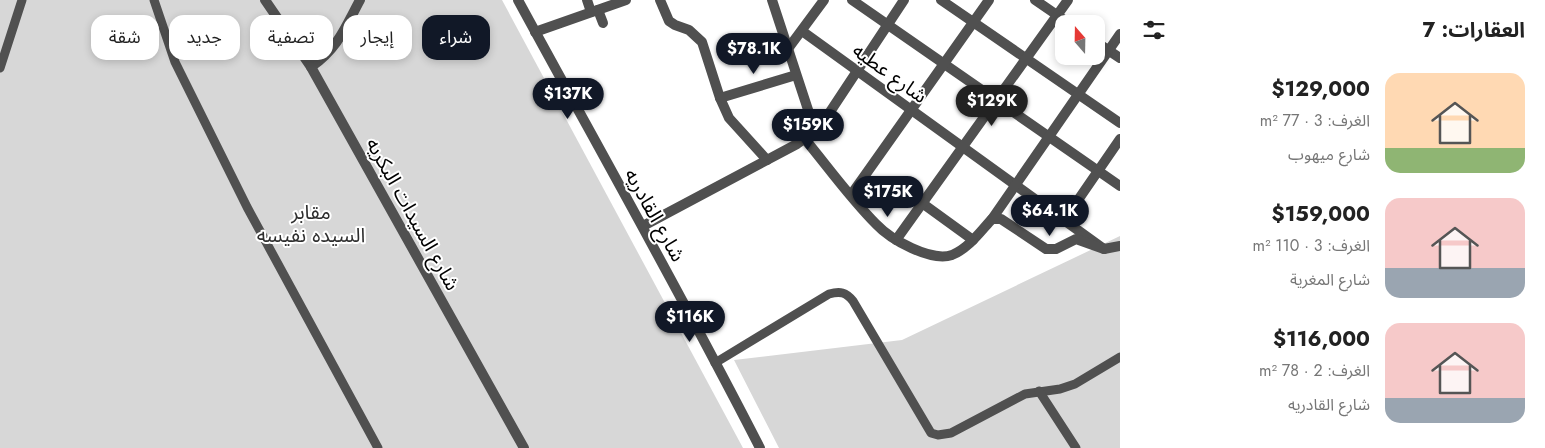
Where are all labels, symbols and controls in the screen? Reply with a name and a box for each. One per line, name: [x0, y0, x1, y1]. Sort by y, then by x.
chip: شقة: [91, 15, 159, 60]
chip: جديد: [169, 15, 240, 60]
chip: تصفية: [250, 15, 333, 60]
chip: إيجار: [343, 15, 412, 60]
chip: شراء: [422, 15, 490, 60]
north arrow: [1055, 15, 1105, 65]
map controls: [1055, 15, 1105, 65]
text: العقارات: 7: [1423, 15, 1525, 45]
icon: filters: [1140, 16, 1168, 44]
pin: $78.1K: [713, 32, 795, 75]
street label: شارع عطيه: [846, 36, 933, 111]
text: $78.1K: [727, 37, 781, 60]
text: $129,000: [1271, 74, 1370, 104]
pin: $137K: [533, 78, 603, 120]
text: $137K: [544, 82, 592, 105]
pin: $129K: [957, 84, 1027, 127]
text: $129K: [967, 89, 1017, 112]
icon: home: [1425, 93, 1485, 153]
pin: $159K: [773, 108, 843, 151]
text: الغرف: 3 · 77 m²: [1260, 109, 1370, 132]
text: $159K: [783, 113, 833, 136]
street label: شارع السيدات البكريه: [359, 133, 467, 296]
text: شارع ميهوب: [1288, 143, 1370, 166]
street label: شارع القادريه: [617, 163, 692, 267]
pin: $175K: [853, 176, 923, 218]
text: $175K: [863, 180, 913, 203]
pin: $64.1K: [1009, 194, 1091, 237]
park label: مقابر السيده نفيسه: [257, 198, 365, 250]
text: $64.1K: [1022, 199, 1078, 222]
text: $159,000: [1272, 199, 1370, 229]
icon: home: [1425, 218, 1485, 278]
text: الغرف: 3 · 110 m²: [1252, 234, 1370, 257]
text: شارع المغرية: [1290, 268, 1370, 291]
pin: $116K: [655, 300, 725, 343]
text: $116K: [666, 305, 714, 328]
text: $116,000: [1273, 324, 1370, 354]
icon: home: [1425, 343, 1485, 403]
text: الغرف: 2 · 78 m²: [1259, 359, 1370, 382]
text: شارع القادريه: [1288, 393, 1370, 416]

